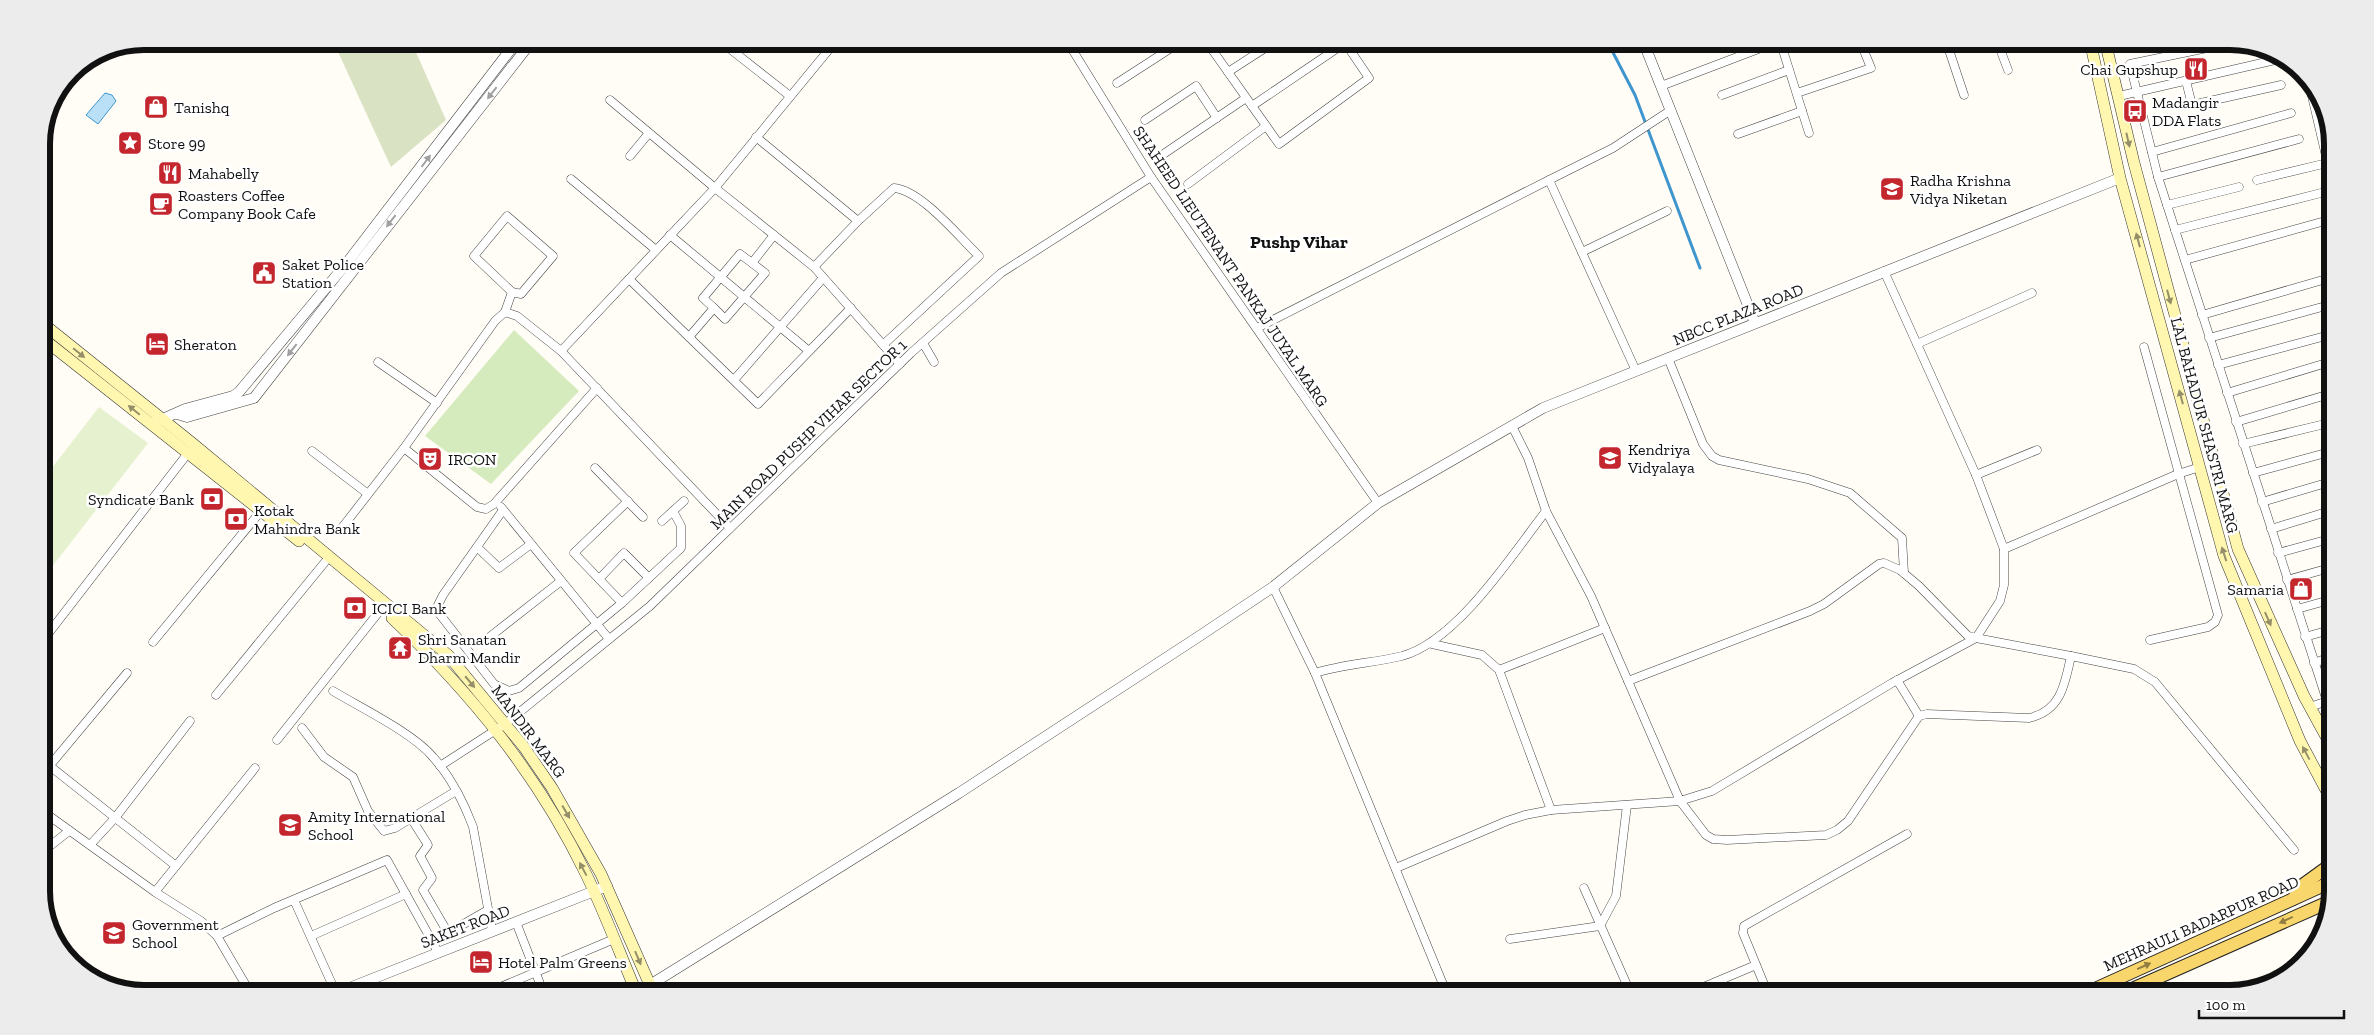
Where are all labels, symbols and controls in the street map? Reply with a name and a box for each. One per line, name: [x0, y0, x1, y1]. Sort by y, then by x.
restaurant icon: Chai Gupshup: [2183, 56, 2209, 82]
place label: Chai Gupshup: [2080, 60, 2178, 79]
one-way arrow: [486, 87, 497, 100]
place label: Madangir DDA Flats: [2152, 93, 2221, 130]
shop icon: Tanishq: [143, 94, 169, 120]
place label: Tanishq: [174, 98, 230, 117]
bus stop icon: Madangir DDA Flats: [2122, 98, 2148, 124]
street label: SHAHEED LIEUTENANT PANKAJ JUYAL MARG: [1129, 122, 1332, 410]
place icon: Store 99: [117, 130, 143, 156]
one-way arrow: [2124, 132, 2132, 147]
place label: Store 99: [148, 134, 206, 153]
one-way arrow: [421, 154, 431, 168]
restaurant icon: Mahabelly: [157, 160, 183, 186]
place label: Mahabelly: [188, 164, 260, 183]
place label: Radha Krishna Vidya Niketan: [1909, 171, 2011, 208]
school or university icon: Radha Krishna Vidya Niketan: [1879, 176, 1905, 202]
place label: Roasters Coffee Company Book Cafe: [178, 186, 316, 223]
cafe icon: Roasters Coffee Company Book Cafe: [148, 191, 174, 217]
one-way arrow: [386, 214, 397, 227]
district label: Pushp Vihar: [1250, 231, 1348, 253]
one-way arrow: [2133, 233, 2141, 248]
place label: Saket Police Station: [282, 255, 364, 292]
public building icon: Saket Police Station: [251, 260, 277, 286]
street label: NBCC PLAZA ROAD: [1670, 280, 1806, 349]
one-way arrow: [2166, 290, 2174, 305]
street label: LAL BAHADUR SHASTRI MARG: [2167, 315, 2243, 535]
hotel icon: Sheraton: [144, 331, 170, 357]
place label: Sheraton: [174, 335, 238, 354]
street label: MAIN ROAD PUSHP VIHAR SECTOR 1: [706, 335, 910, 533]
one-way arrow: [286, 343, 297, 356]
one-way arrow: [73, 347, 86, 358]
one-way arrow: [2176, 390, 2184, 405]
one-way arrow: [128, 404, 141, 415]
place label: Kendriya Vidyalaya: [1627, 440, 1695, 477]
school or university icon: Kendriya Vidyalaya: [1597, 445, 1623, 471]
theatre icon: IRCON: [417, 446, 443, 472]
place label: IRCON: [448, 450, 497, 469]
bank icon: Syndicate Bank: [199, 486, 225, 512]
place label: Syndicate Bank: [88, 490, 195, 509]
place label: Kotak Mahindra Bank: [254, 501, 361, 538]
bank icon: Kotak Mahindra Bank: [223, 506, 249, 532]
one-way arrow: [2220, 546, 2227, 561]
shop icon: Samaria: [2288, 576, 2314, 602]
place label: Samaria: [2227, 580, 2284, 599]
bank icon: ICICI Bank: [342, 595, 368, 621]
place label: ICICI Bank: [372, 599, 447, 618]
one-way arrow: [2265, 612, 2273, 626]
place label: Shri Sanatan Dharm Mandir: [418, 630, 521, 667]
temple icon: Shri Sanatan Dharm Mandir: [387, 635, 413, 661]
one-way arrow: [465, 675, 476, 688]
street label: MANDIR MARG: [488, 681, 570, 781]
one-way arrow: [2302, 745, 2310, 760]
one-way arrow: [562, 806, 571, 819]
place label: Amity International School: [308, 807, 445, 844]
school or university icon: Amity International School: [277, 812, 303, 838]
one-way arrow: [579, 861, 587, 876]
street label: MEHRAULI BADARPUR ROAD: [2101, 872, 2302, 975]
street label: SAKET ROAD: [418, 901, 513, 952]
place label: Government School: [132, 915, 219, 952]
one-way arrow: [2279, 916, 2293, 924]
school or university icon: Government School: [101, 920, 127, 946]
hotel icon: Hotel Palm Greens: [468, 949, 494, 975]
one-way arrow: [635, 951, 643, 965]
place label: Hotel Palm Greens: [498, 953, 627, 972]
one-way arrow: [2137, 962, 2151, 970]
scale bar: [2199, 988, 2344, 1020]
text: 100 m: [2206, 996, 2245, 1014]

